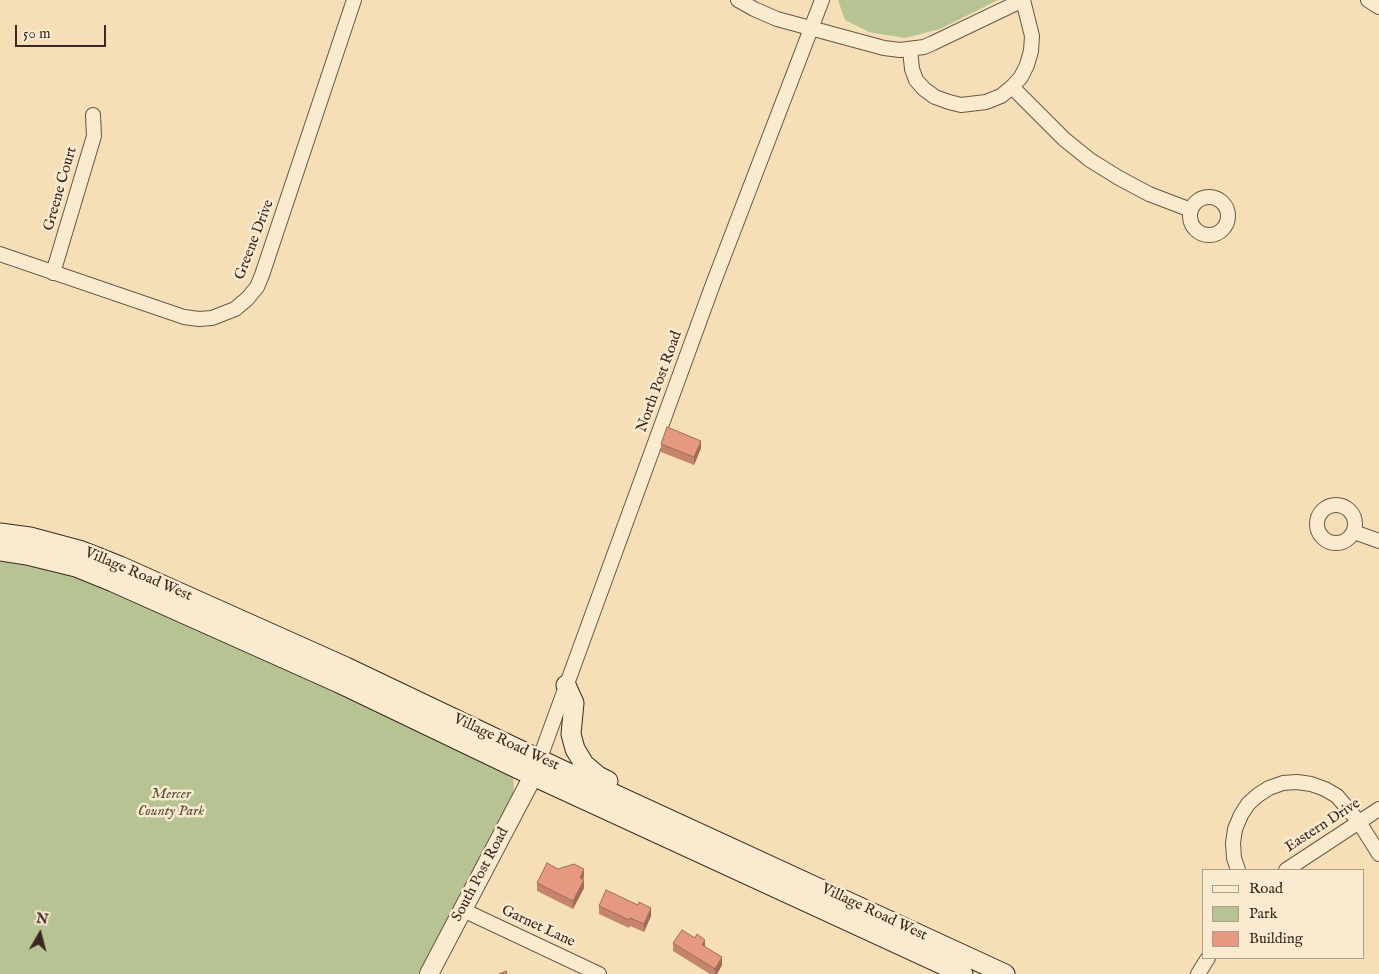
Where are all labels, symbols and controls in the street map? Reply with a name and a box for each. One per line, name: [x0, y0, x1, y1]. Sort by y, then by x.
scale bar: [18, 15, 109, 47]
text: 50 m: [23, 24, 51, 43]
street label: Greene Court: [40, 145, 82, 233]
street label: Greene Drive: [231, 197, 279, 283]
street label: North Post Road: [633, 329, 687, 435]
street label: Village Road West: [82, 544, 194, 606]
street label: Village Road West: [450, 711, 562, 775]
park label: Mercer County Park: [138, 786, 204, 821]
street label: Eastern Drive: [1282, 795, 1364, 857]
street label: South Post Road: [449, 825, 513, 925]
legend: [1202, 869, 1364, 959]
text: Road: [1249, 879, 1283, 898]
street label: Village Road West: [818, 881, 930, 945]
street label: Garnet Lane: [498, 902, 578, 952]
text: Park: [1249, 904, 1278, 923]
north arrow: [15, 909, 65, 959]
text: N: [35, 909, 49, 929]
text: Building: [1249, 929, 1303, 948]

